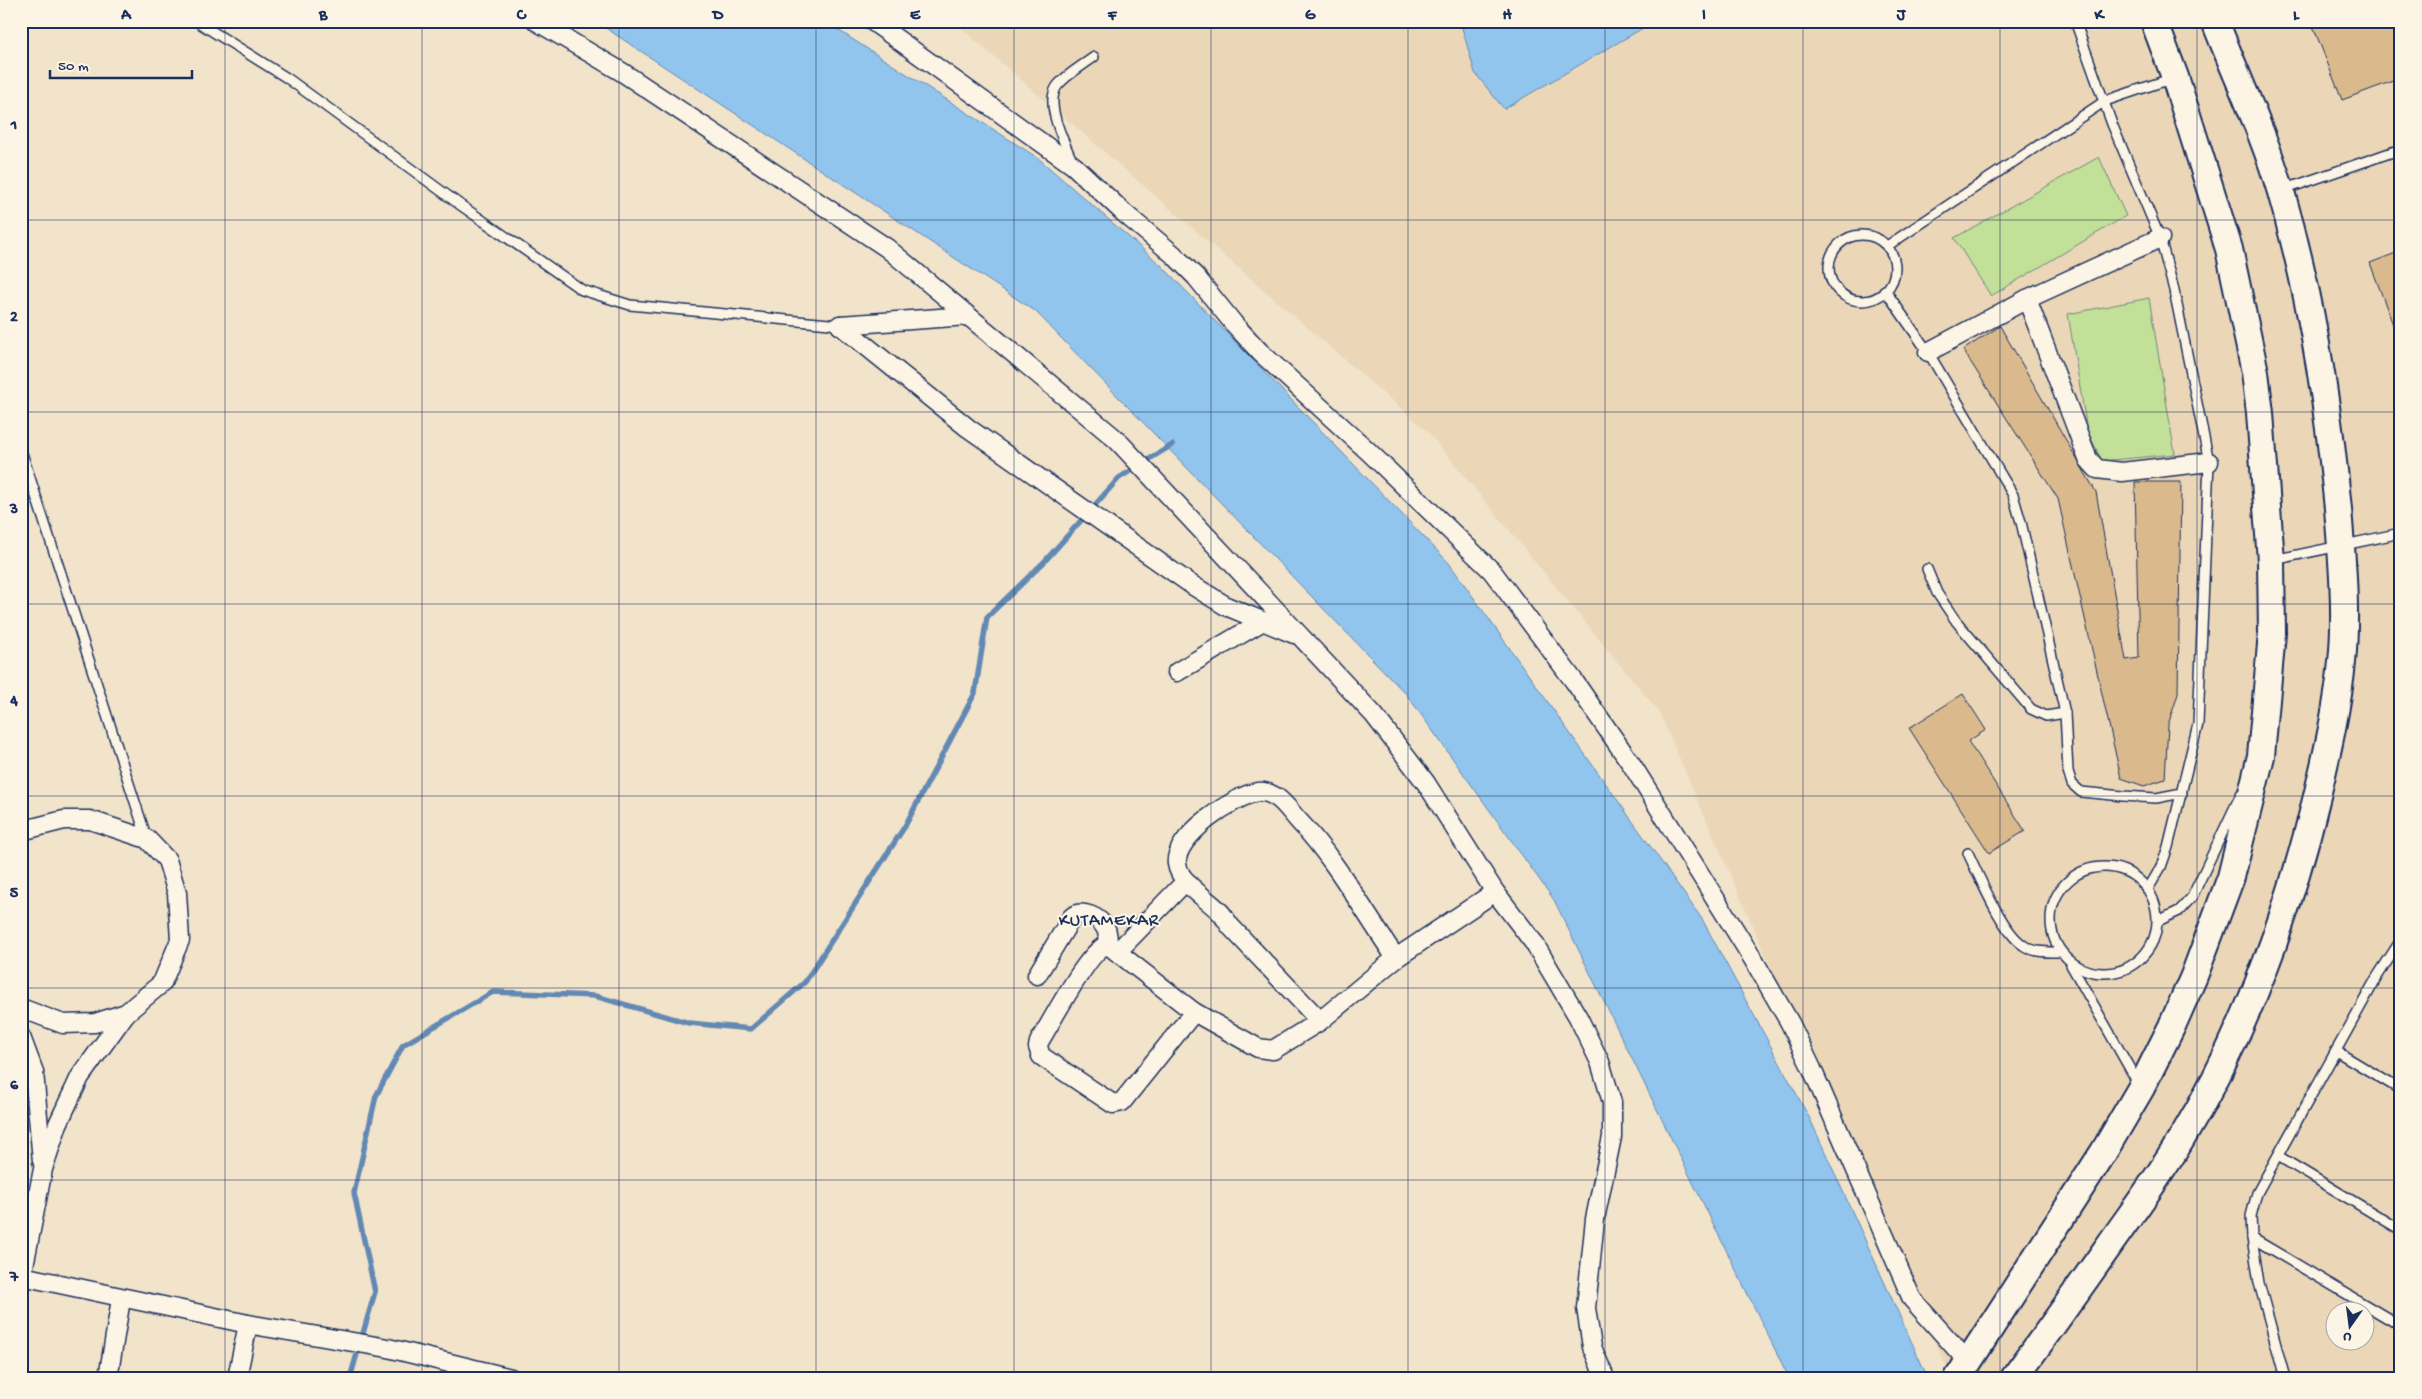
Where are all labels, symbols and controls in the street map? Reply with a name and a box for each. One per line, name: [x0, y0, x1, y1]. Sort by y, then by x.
text: A: [120, 7, 132, 26]
text: B: [318, 7, 328, 26]
text: C: [516, 7, 527, 26]
text: D: [711, 7, 724, 26]
text: E: [910, 7, 921, 26]
text: F: [1107, 7, 1118, 26]
text: G: [1305, 7, 1316, 26]
text: H: [1502, 7, 1512, 26]
text: I: [1702, 7, 1706, 26]
text: J: [1896, 7, 1907, 26]
text: K: [2094, 7, 2106, 26]
text: L: [2293, 7, 2300, 26]
scale bar: [50, 48, 192, 80]
text: 50 m: [58, 58, 89, 76]
text: 1: [10, 117, 17, 136]
text: 2: [10, 309, 18, 328]
text: 3: [9, 501, 18, 520]
text: 4: [9, 693, 18, 712]
text: 5: [10, 885, 19, 904]
district label: KUTAMEKAR: [1059, 911, 1159, 932]
text: 6: [10, 1077, 19, 1096]
text: 7: [9, 1269, 19, 1288]
north arrow: [2324, 1302, 2374, 1352]
text: U: [2341, 1327, 2353, 1345]

